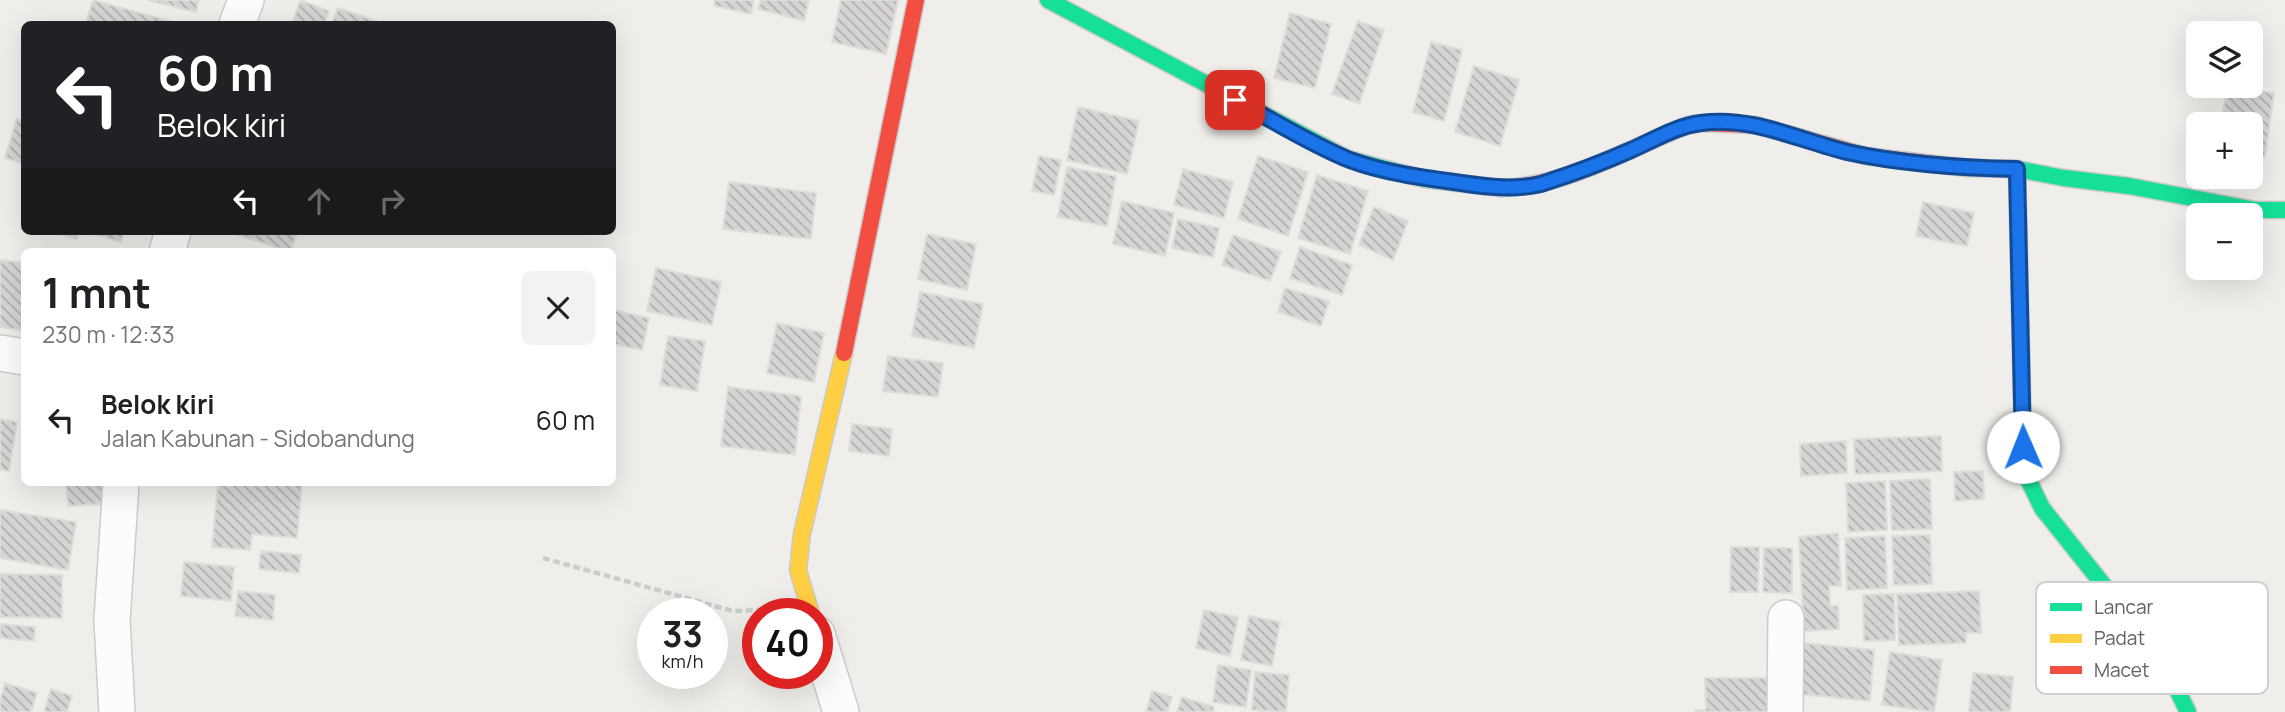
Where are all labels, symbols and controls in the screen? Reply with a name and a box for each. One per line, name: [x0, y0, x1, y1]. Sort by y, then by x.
map controls: [2186, 21, 2263, 280]
button: layers: [2186, 21, 2263, 98]
text: 60 m: [157, 39, 274, 106]
icon: left: [42, 49, 133, 140]
pin: [1205, 70, 1265, 130]
icon: arrive: [1216, 81, 1254, 119]
text: Belok kiri: [157, 103, 286, 147]
button: +: [2186, 112, 2263, 189]
icon: left: [227, 182, 265, 220]
icon: ahead: [300, 182, 338, 220]
icon: right: [373, 182, 411, 220]
button: −: [2186, 203, 2263, 280]
text: 1 mnt: [42, 263, 151, 321]
button: close: [521, 271, 595, 345]
text: 230 m · 12:33: [42, 318, 175, 350]
text: Belok kiri: [101, 386, 215, 422]
icon: left: [42, 401, 80, 439]
text: 60 m: [536, 402, 595, 438]
position arrow: [1986, 410, 2060, 484]
text: Jalan Kabunan - Sidobandung: [101, 422, 415, 454]
legend: [2036, 582, 2268, 694]
text: Lancar: [2094, 594, 2153, 620]
speed limit sign: 40: [742, 598, 833, 689]
text: 33: [662, 610, 703, 658]
text: Padat: [2094, 625, 2145, 651]
text: km/h: [662, 649, 703, 673]
text: Macet: [2094, 657, 2149, 683]

